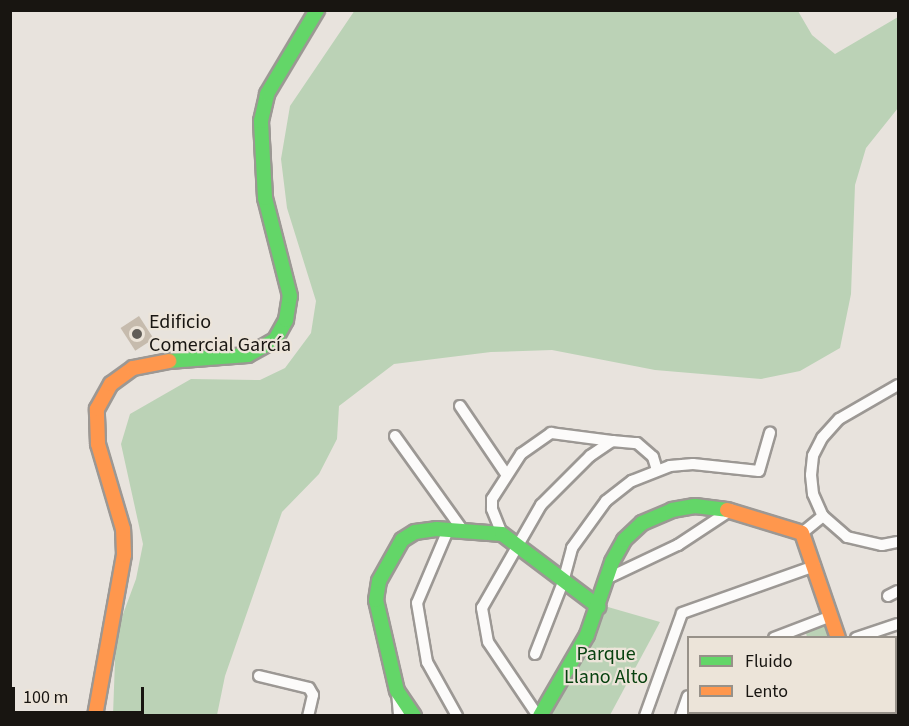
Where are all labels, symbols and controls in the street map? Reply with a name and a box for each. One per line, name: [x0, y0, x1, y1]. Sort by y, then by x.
place label: Edificio Comercial García: [149, 310, 291, 357]
marker: Edificio Comercial García: [130, 327, 144, 341]
legend: [687, 636, 897, 714]
park label: Parque Llano Alto: [564, 643, 648, 690]
text: Fluido: [745, 649, 792, 674]
scale bar: [15, 675, 147, 713]
text: Lento: [745, 679, 788, 704]
text: 100 m: [23, 685, 68, 710]

